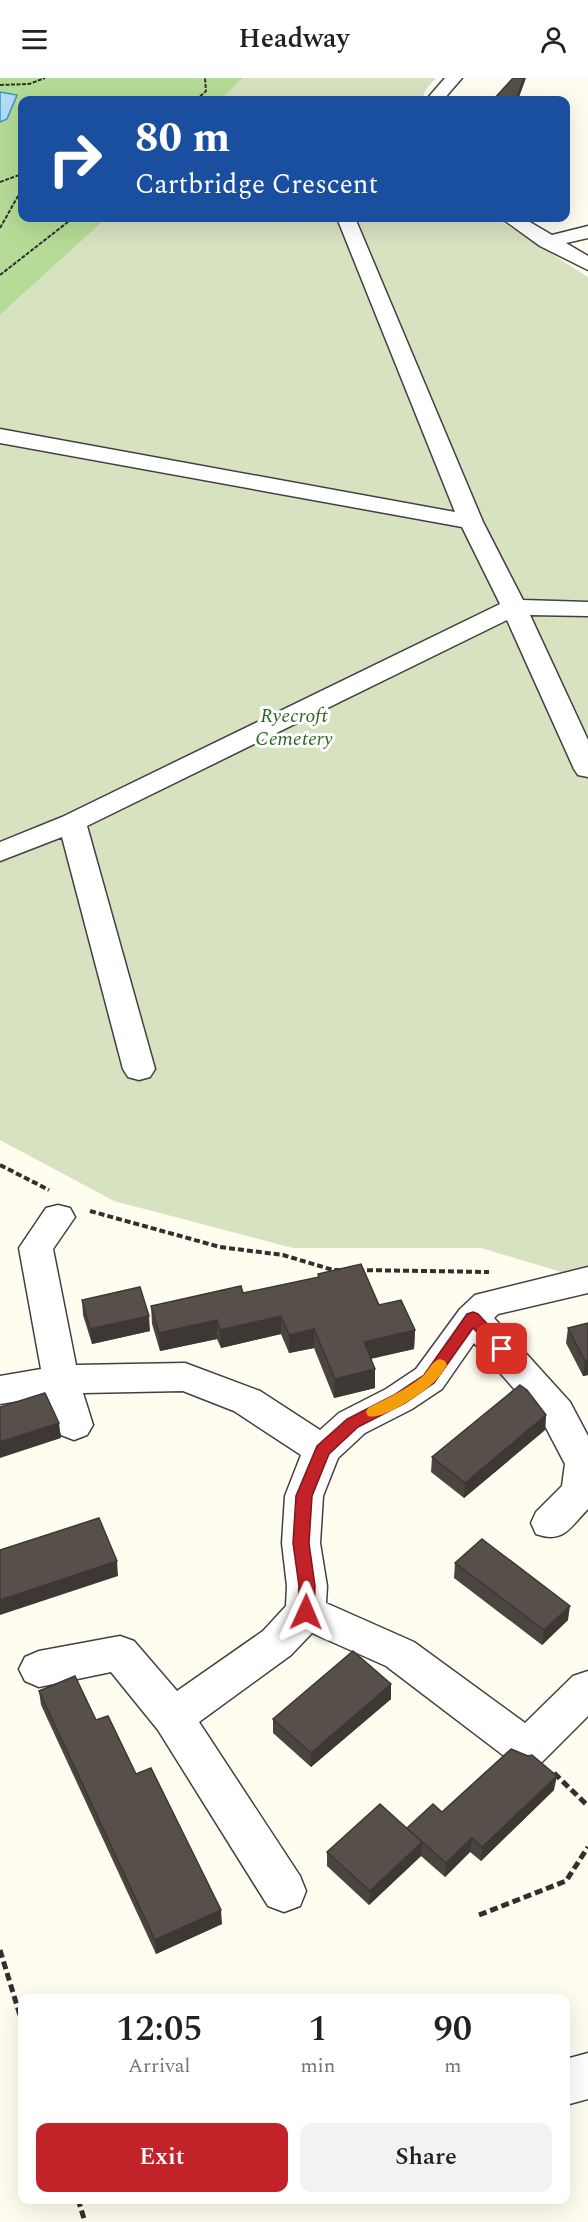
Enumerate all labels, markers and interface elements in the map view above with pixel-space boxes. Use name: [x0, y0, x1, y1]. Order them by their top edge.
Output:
text: Headway: [238, 18, 350, 60]
icon: menu: [18, 23, 51, 56]
icon: person: [537, 23, 570, 56]
text: 80 m: [135, 107, 230, 170]
icon: right: [36, 120, 114, 198]
text: Cartbridge Crescent: [135, 164, 378, 206]
park label: Ryecroft Cemetery: [255, 701, 333, 754]
pin: [476, 1323, 527, 1374]
icon: arrive: [485, 1332, 518, 1365]
position arrow: [274, 1580, 338, 1644]
text: 12:05: [116, 2002, 203, 2057]
text: 1: [308, 2002, 328, 2057]
text: 90: [433, 2002, 472, 2057]
text: Arrival: [128, 2051, 190, 2081]
text: min: [301, 2051, 336, 2081]
text: m: [444, 2051, 461, 2081]
button: Exit: [36, 2123, 288, 2192]
button: Share: [300, 2123, 552, 2192]

